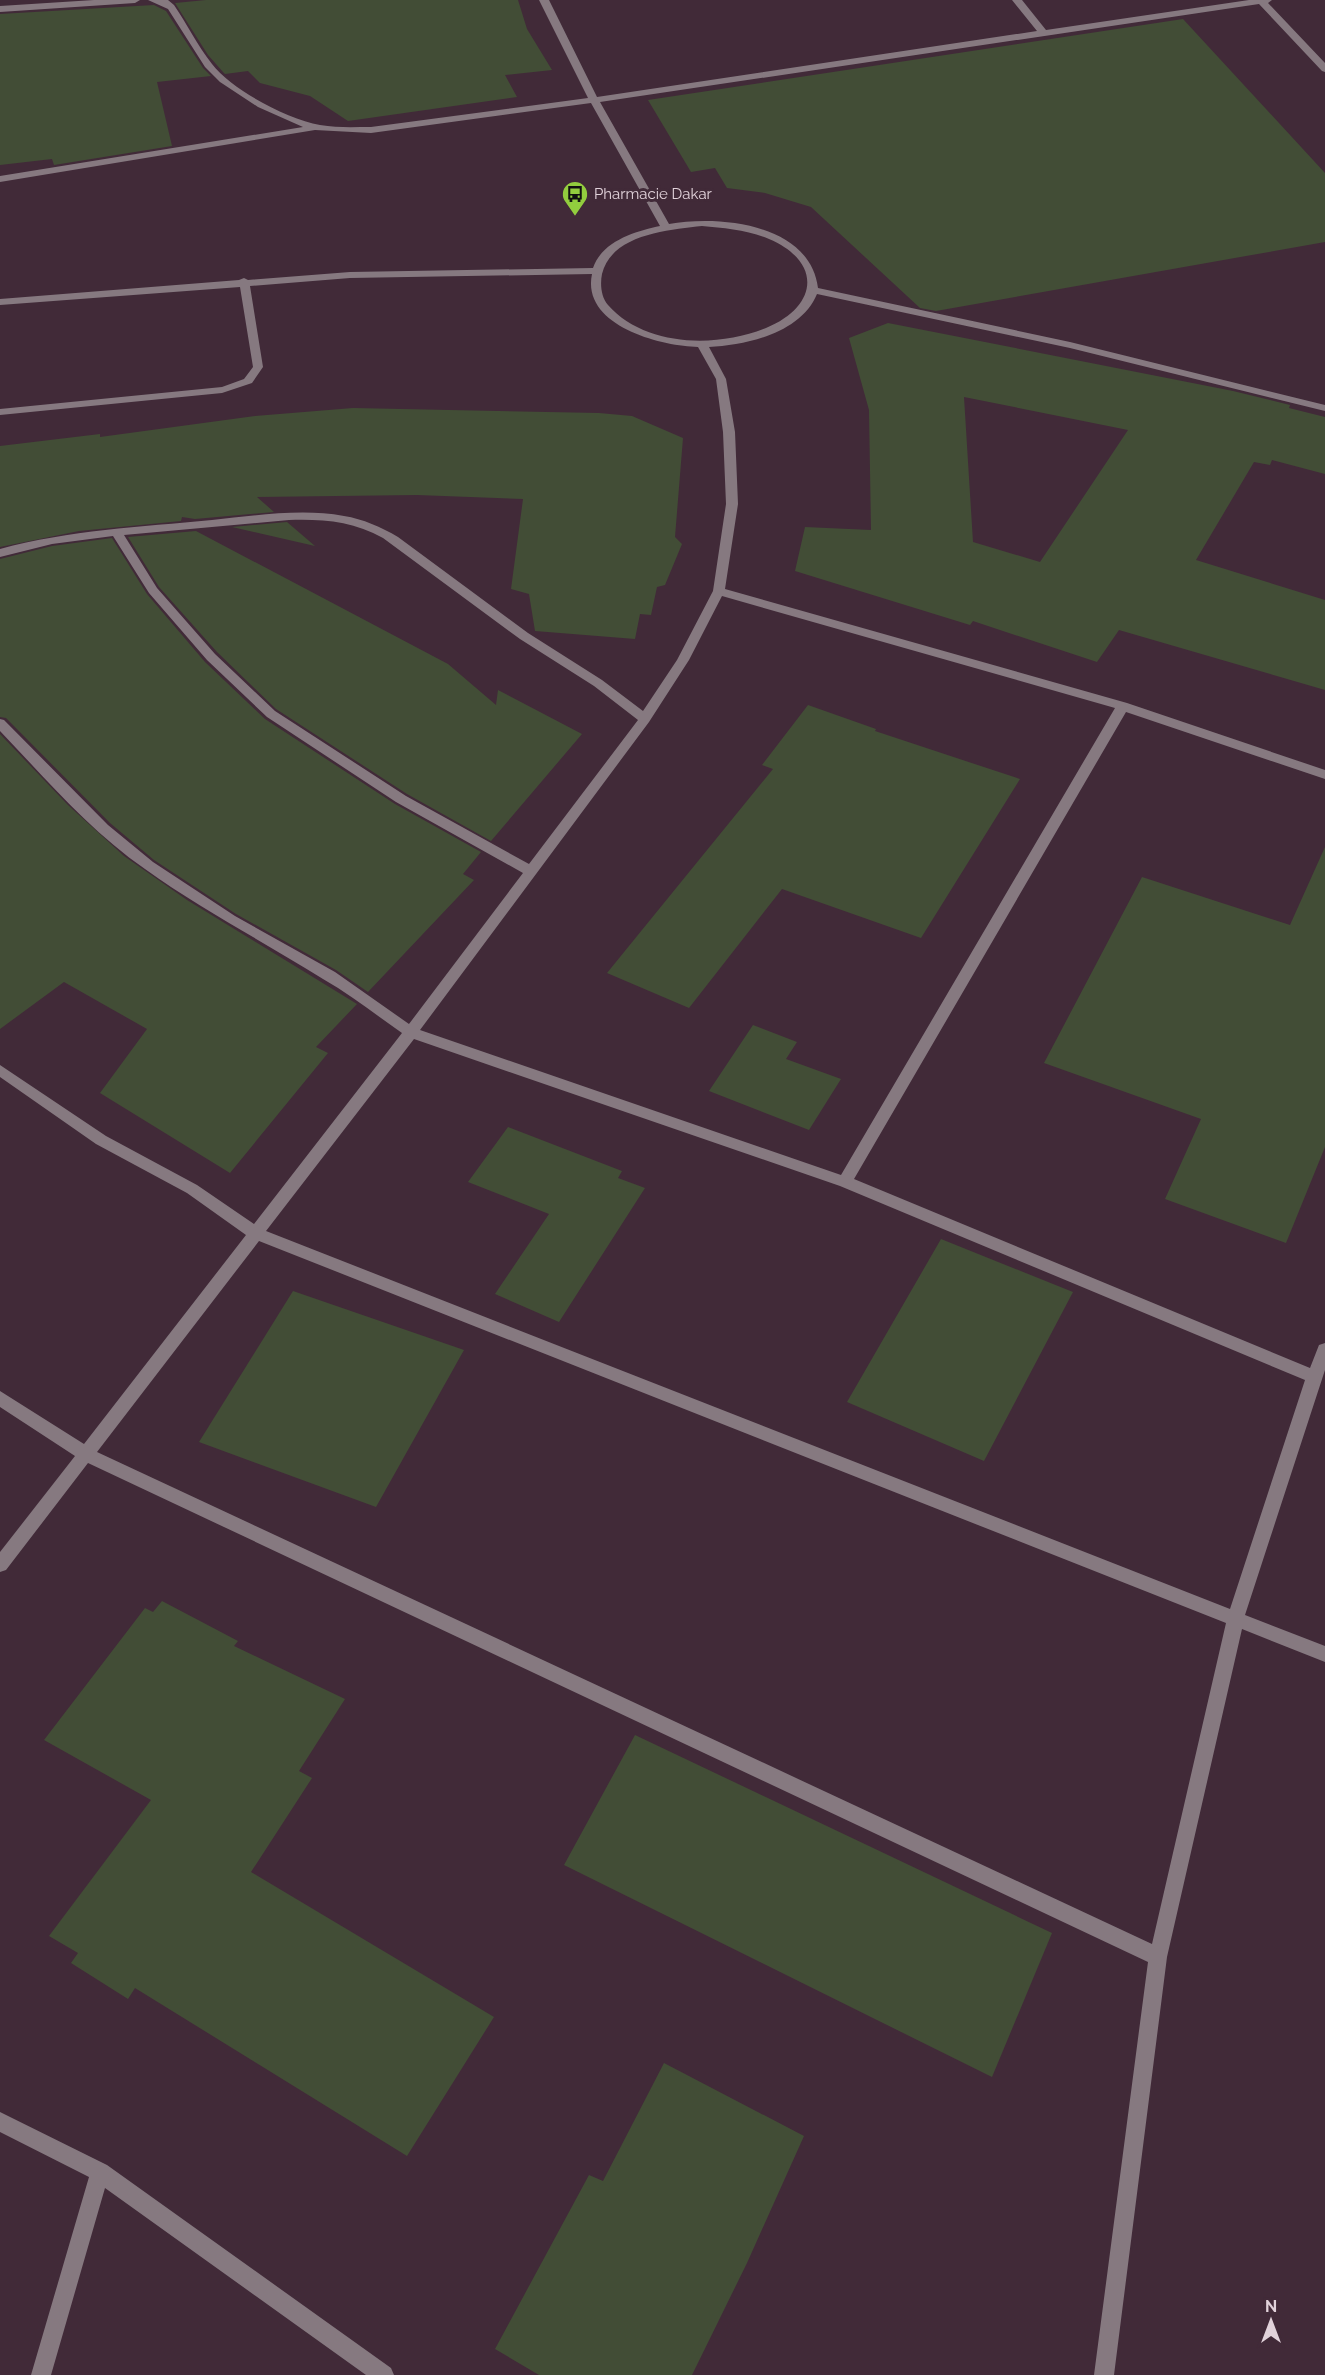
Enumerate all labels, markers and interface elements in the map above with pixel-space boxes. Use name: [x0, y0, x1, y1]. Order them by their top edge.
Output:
bus stop icon: Pharmacie Dakar: [560, 179, 590, 217]
place label: Pharmacie Dakar: [594, 185, 713, 203]
north arrow: [1241, 2291, 1301, 2351]
text: N: [1265, 2297, 1277, 2316]

